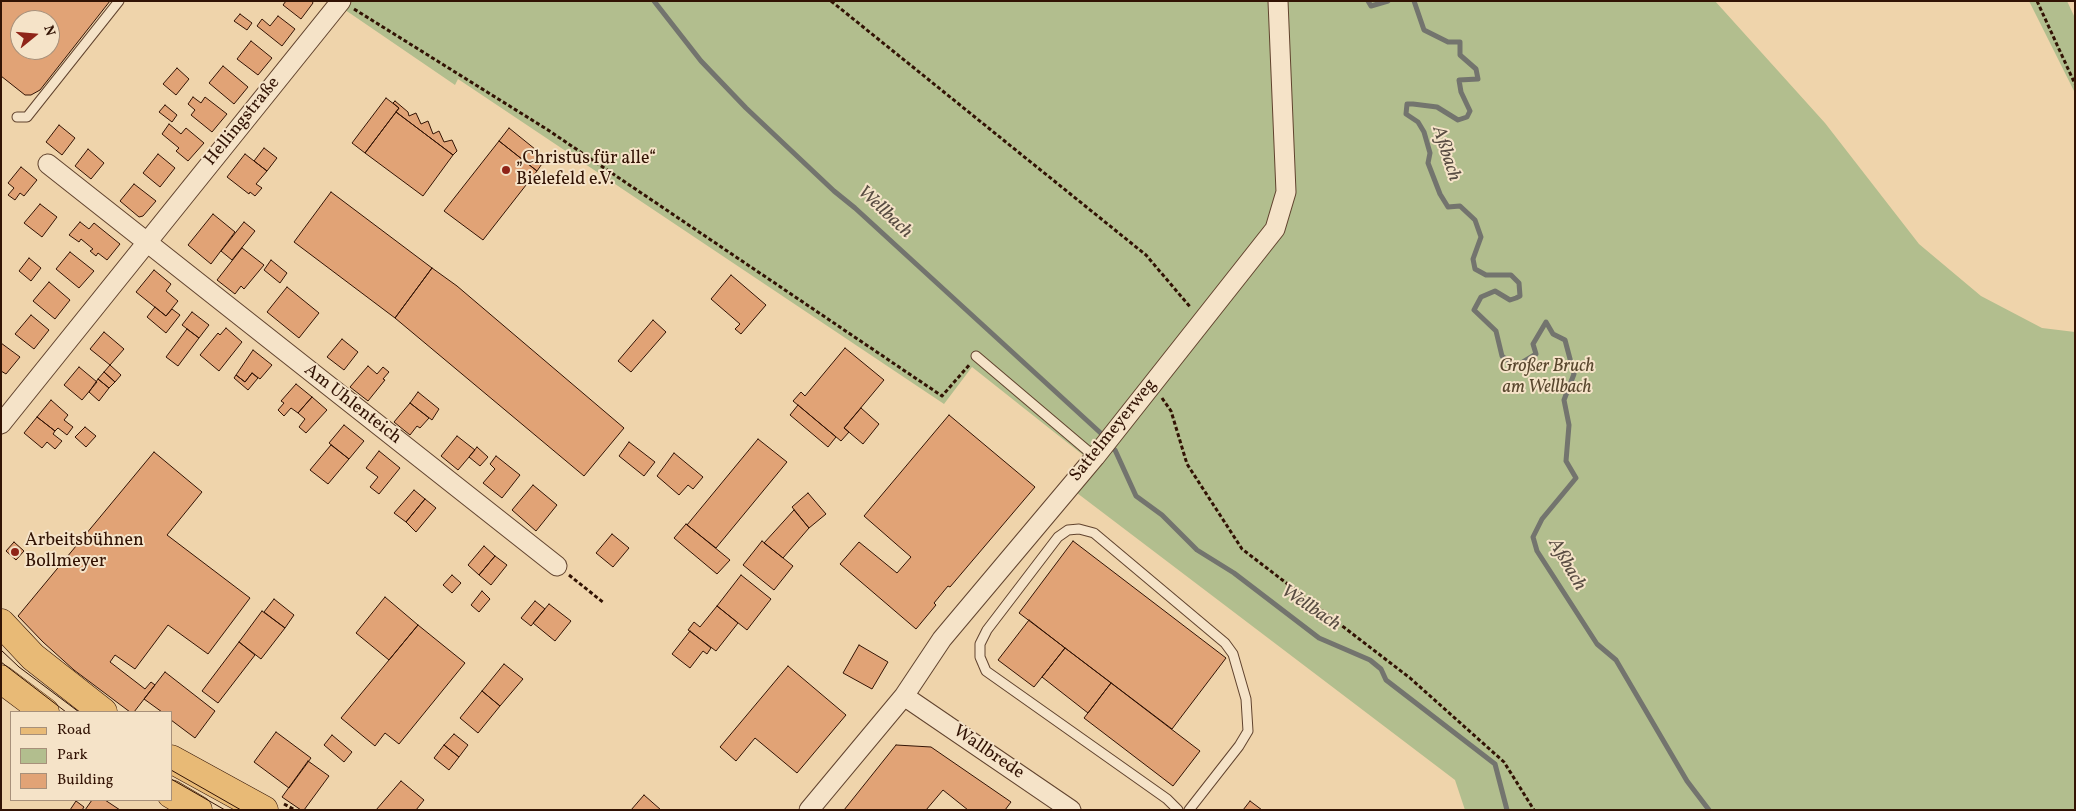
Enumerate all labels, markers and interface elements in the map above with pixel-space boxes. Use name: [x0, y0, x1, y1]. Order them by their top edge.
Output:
north arrow: [10, 10, 60, 60]
text: N: [38, 23, 59, 38]
street label: Hellingstraße: [201, 73, 285, 171]
water label: Aßbach: [1425, 123, 1465, 185]
place label: „Christus für alle“ Bielefeld e.V.: [516, 149, 656, 192]
marker: „Christus für alle“ Bielefeld e.V.: [500, 164, 512, 176]
water label: Wellbach: [852, 182, 916, 244]
park label: Großer Bruch am Wellbach: [1500, 357, 1594, 399]
street label: Am Uhlenteich: [299, 360, 405, 450]
street label: Sattelmeyerweg: [1066, 375, 1162, 487]
place label: Arbeitsbühnen Bollmeyer: [25, 531, 144, 574]
water label: Aßbach: [1542, 535, 1590, 595]
marker: Arbeitsbühnen Bollmeyer: [9, 546, 21, 558]
water label: Wellbach: [1276, 581, 1344, 637]
legend: [10, 711, 172, 801]
text: Road: [57, 720, 91, 741]
street label: Wallbrede: [948, 721, 1028, 785]
text: Park: [57, 745, 88, 766]
text: Building: [57, 770, 113, 791]

